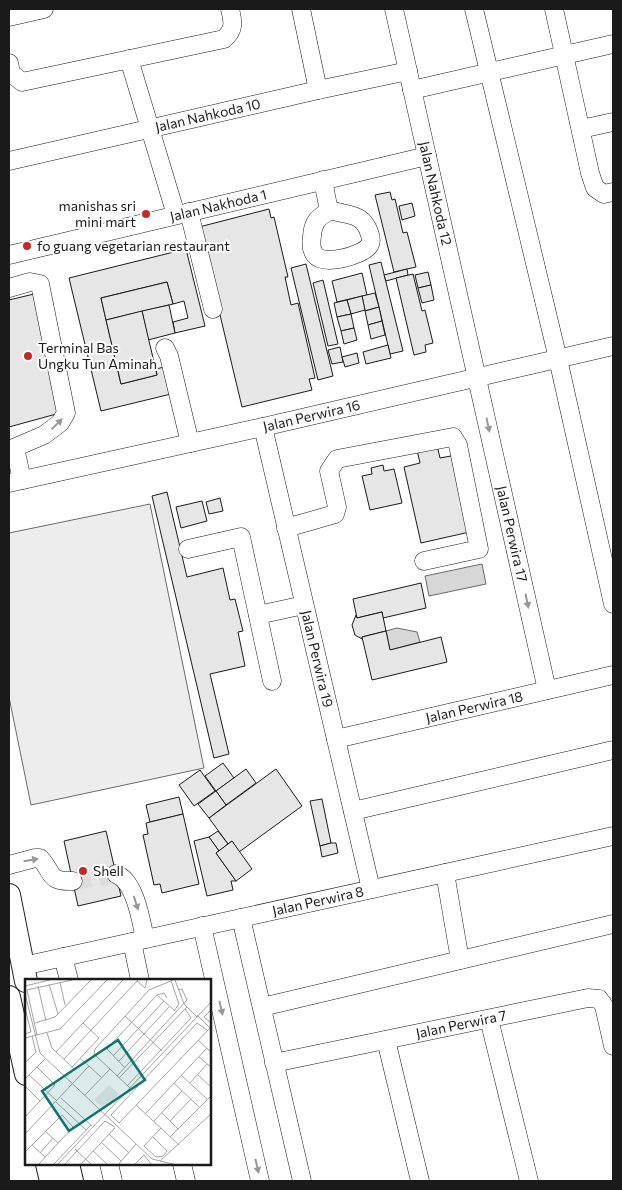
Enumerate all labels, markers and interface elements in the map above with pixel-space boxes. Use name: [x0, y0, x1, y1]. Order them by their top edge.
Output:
street label: Jalan Nahkoda 10: [153, 94, 262, 135]
street label: Jalan Nahkoda 12: [416, 139, 456, 247]
street label: Jalan Nakhoda 1: [168, 185, 268, 225]
place label: manishas sri mini mart: [59, 197, 136, 230]
marker: manishas sri mini mart: [140, 208, 152, 220]
place label: fo guang vegetarian restaurant: [37, 237, 230, 254]
marker: fo guang vegetarian restaurant: [21, 240, 33, 252]
place label: Terminal Bas Ungku Tun Aminah: [38, 339, 157, 372]
marker: Terminal Bas Ungku Tun Aminah: [22, 350, 34, 362]
street label: Jalan Perwira 16: [261, 396, 362, 435]
one-way arrow: [484, 417, 492, 432]
one-way arrow: [51, 418, 63, 430]
street label: Jalan Perwira 17: [493, 484, 531, 584]
one-way arrow: [523, 593, 531, 608]
street label: Jalan Perwira 19: [298, 608, 337, 709]
street label: Jalan Perwira 18: [424, 687, 525, 726]
one-way arrow: [24, 855, 40, 863]
place label: Shell: [93, 862, 124, 879]
marker: Shell: [77, 865, 89, 877]
street label: Jalan Perwira 8: [270, 882, 365, 919]
one-way arrow: [132, 896, 140, 911]
inset map: [25, 979, 211, 1165]
one-way arrow: [217, 1000, 225, 1015]
street label: Jalan Perwira 7: [414, 1006, 508, 1041]
one-way arrow: [253, 1159, 261, 1174]

